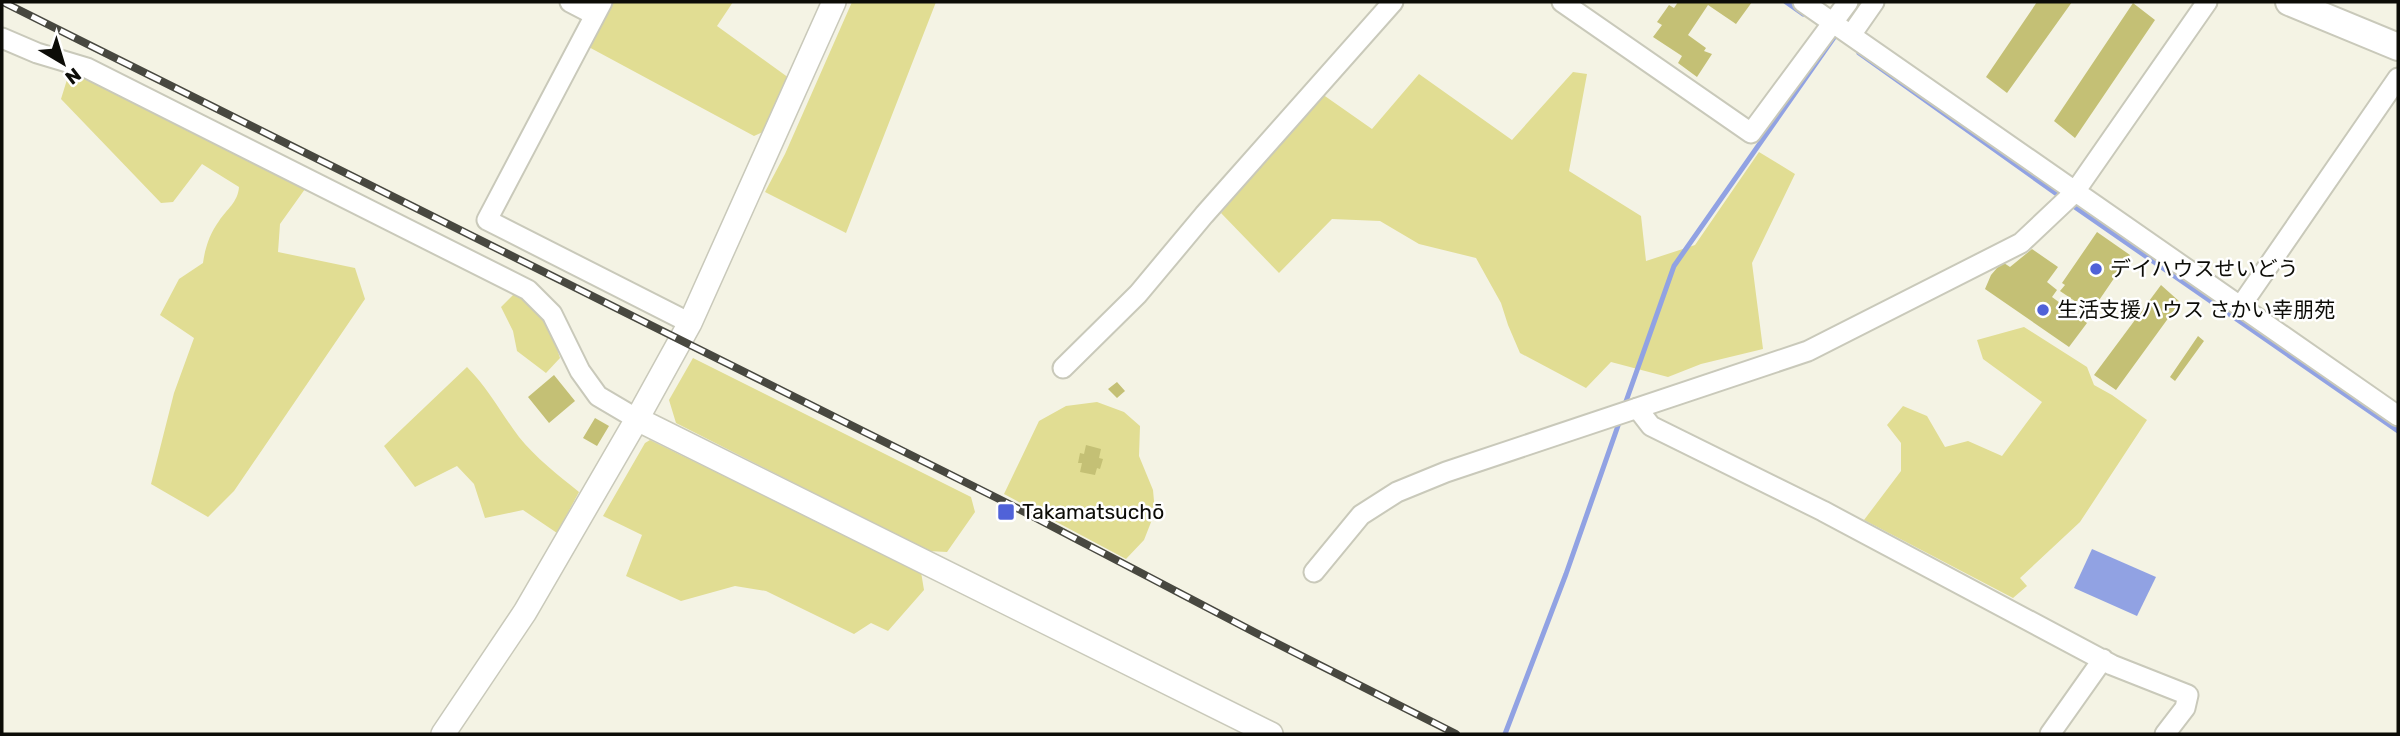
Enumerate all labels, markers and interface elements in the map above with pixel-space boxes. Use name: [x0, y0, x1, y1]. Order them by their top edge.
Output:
north arrow: [28, 28, 98, 98]
text: N: [61, 63, 86, 89]
place label: デイハウスせいどう: [2110, 256, 2299, 281]
marker: デイハウスせいどう: [2088, 261, 2104, 277]
place label: 生活支援ハウス さかい幸朋苑: [2057, 297, 2335, 322]
marker: 生活支援ハウス さかい幸朋苑: [2035, 302, 2051, 318]
place label: Takamatsuchō: [1022, 499, 1164, 524]
marker: Takamatsuchō: [996, 502, 1016, 522]

